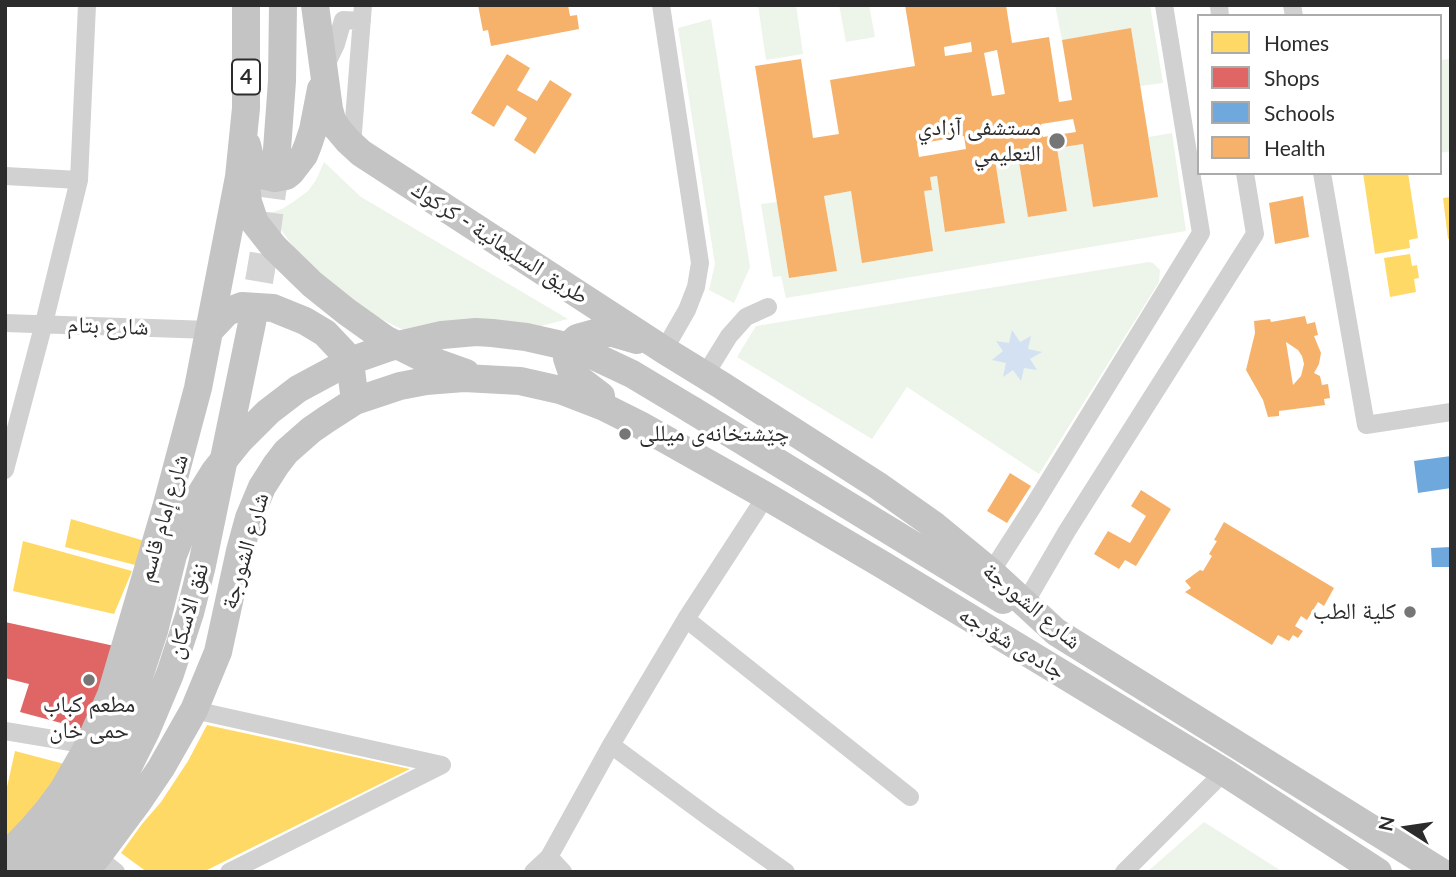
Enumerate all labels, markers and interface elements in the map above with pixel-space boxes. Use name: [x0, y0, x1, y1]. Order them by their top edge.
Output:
legend: [1197, 14, 1442, 175]
text: Homes: [1264, 30, 1329, 55]
road number: 4: [232, 60, 260, 94]
text: Shops: [1264, 65, 1320, 90]
text: Schools: [1264, 100, 1335, 125]
place label: مستشفى آزادي التعليمي: [918, 114, 1041, 168]
marker: مستشفى آزادي التعليمي: [1047, 131, 1067, 151]
text: Health: [1264, 135, 1325, 160]
street label: طريق السليمانية - كركوك: [406, 176, 594, 310]
street label: شارع بتام: [67, 311, 149, 341]
place label: چێشتخانەی میللی: [639, 420, 789, 448]
marker: چێشتخانەی میللی: [617, 426, 633, 442]
street label: شارع إمام قاسم: [132, 451, 194, 585]
street label: شارع الشورجة: [215, 490, 275, 612]
street label: شارع الشورجة: [977, 557, 1087, 655]
street label: نفق الاسكان: [161, 560, 215, 662]
place label: كلية الطب: [1313, 598, 1396, 626]
street label: جادەی شۆرجە: [954, 600, 1070, 686]
marker: كلية الطب: [1402, 604, 1418, 620]
marker: مطعم كباب حمى خان: [81, 672, 97, 688]
place label: مطعم كباب حمى خان: [43, 691, 135, 745]
north arrow: [1372, 793, 1442, 863]
text: N: [1373, 814, 1399, 833]

